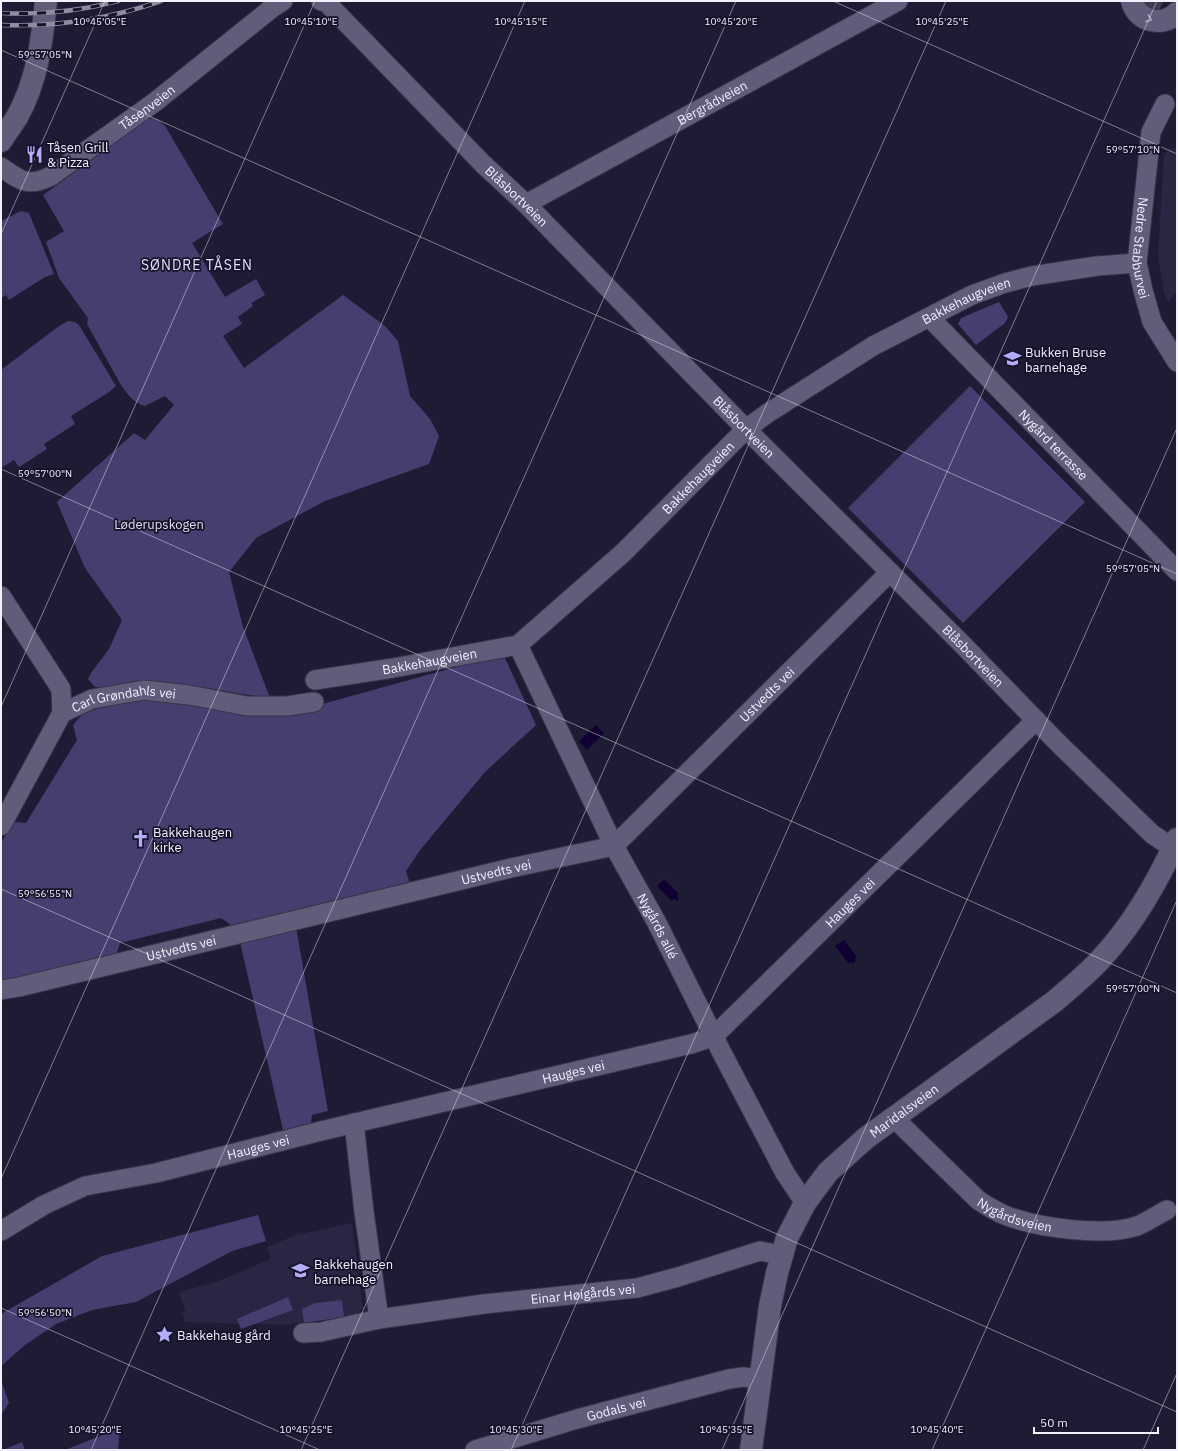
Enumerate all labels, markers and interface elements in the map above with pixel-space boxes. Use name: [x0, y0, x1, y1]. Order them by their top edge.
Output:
text: 10°45'05"E: [73, 15, 127, 28]
text: 10°45'10"E: [284, 15, 338, 28]
text: 10°45'15"E: [494, 15, 548, 28]
text: 10°45'20"E: [704, 15, 758, 28]
text: 10°45'25"E: [915, 15, 969, 28]
one-way arrow: [1145, 15, 1152, 23]
text: 59°57'05"N: [18, 48, 72, 61]
street label: Bergrådveien: [674, 77, 750, 129]
street label: Tåsenveien: [116, 81, 179, 134]
place label: Tåsen Grill & Pizza: [47, 139, 109, 171]
text: 59°57'10"N: [1106, 143, 1160, 156]
restaurant icon: Tåsen Grill & Pizza: [24, 144, 44, 164]
street label: Blåsbortveien: [481, 162, 551, 230]
street label: Nedre Stabburvei: [1128, 196, 1153, 300]
district label: SØNDRE TÅSEN: [141, 255, 253, 274]
street label: Bakkehaugveien: [919, 274, 1013, 328]
place label: Bukken Bruse barnehage: [1025, 344, 1106, 376]
school or university icon: Bukken Bruse barnehage: [1002, 349, 1022, 369]
street label: Blåsbortveien: [709, 392, 778, 462]
street label: Nygård terrasse: [1015, 406, 1092, 484]
street label: Bakkehaugveien: [658, 438, 738, 518]
text: 59°57'00"N: [18, 467, 72, 480]
park label: Løderupskogen: [114, 516, 204, 533]
text: 59°57'05"N: [1106, 562, 1160, 575]
street label: Blåsbortveien: [939, 621, 1007, 691]
street label: Bakkehaugveien: [381, 645, 478, 679]
street label: Ustvedts vei: [736, 664, 798, 726]
street label: Carl Grøndahls vei: [69, 682, 177, 716]
place label: Bakkehaugen kirke: [153, 824, 232, 856]
church icon: Bakkehaugen kirke: [130, 829, 150, 849]
street label: Ustvedts vei: [459, 856, 533, 889]
street label: Hauges vei: [822, 875, 879, 931]
text: 59°56'55"N: [18, 887, 72, 900]
street label: Nygårds allé: [633, 890, 682, 962]
street label: Ustvedts vei: [145, 932, 218, 965]
text: 59°57'00"N: [1106, 982, 1160, 995]
street label: Hauges vei: [540, 1057, 606, 1088]
street label: Maridalsveien: [866, 1080, 942, 1142]
street label: Hauges vei: [225, 1131, 291, 1164]
street label: Nygårdsveien: [974, 1194, 1053, 1236]
place label: Bakkehaugen barnehage: [314, 1256, 393, 1288]
school or university icon: Bakkehaugen barnehage: [291, 1261, 311, 1281]
street label: Einar Høigårds vei: [530, 1280, 636, 1308]
text: 59°56'50"N: [18, 1306, 72, 1319]
place icon: Bakkehaug gård: [154, 1325, 174, 1345]
place label: Bakkehaug gård: [177, 1327, 271, 1344]
street label: Godals vei: [585, 1393, 648, 1425]
scale bar: [1034, 1409, 1158, 1435]
text: 50 m: [1040, 1415, 1068, 1430]
text: 10°45'20"E: [68, 1423, 122, 1436]
text: 10°45'25"E: [279, 1423, 333, 1436]
text: 10°45'30"E: [489, 1423, 543, 1436]
text: 10°45'35"E: [699, 1423, 753, 1436]
text: 10°45'40"E: [910, 1423, 964, 1436]

